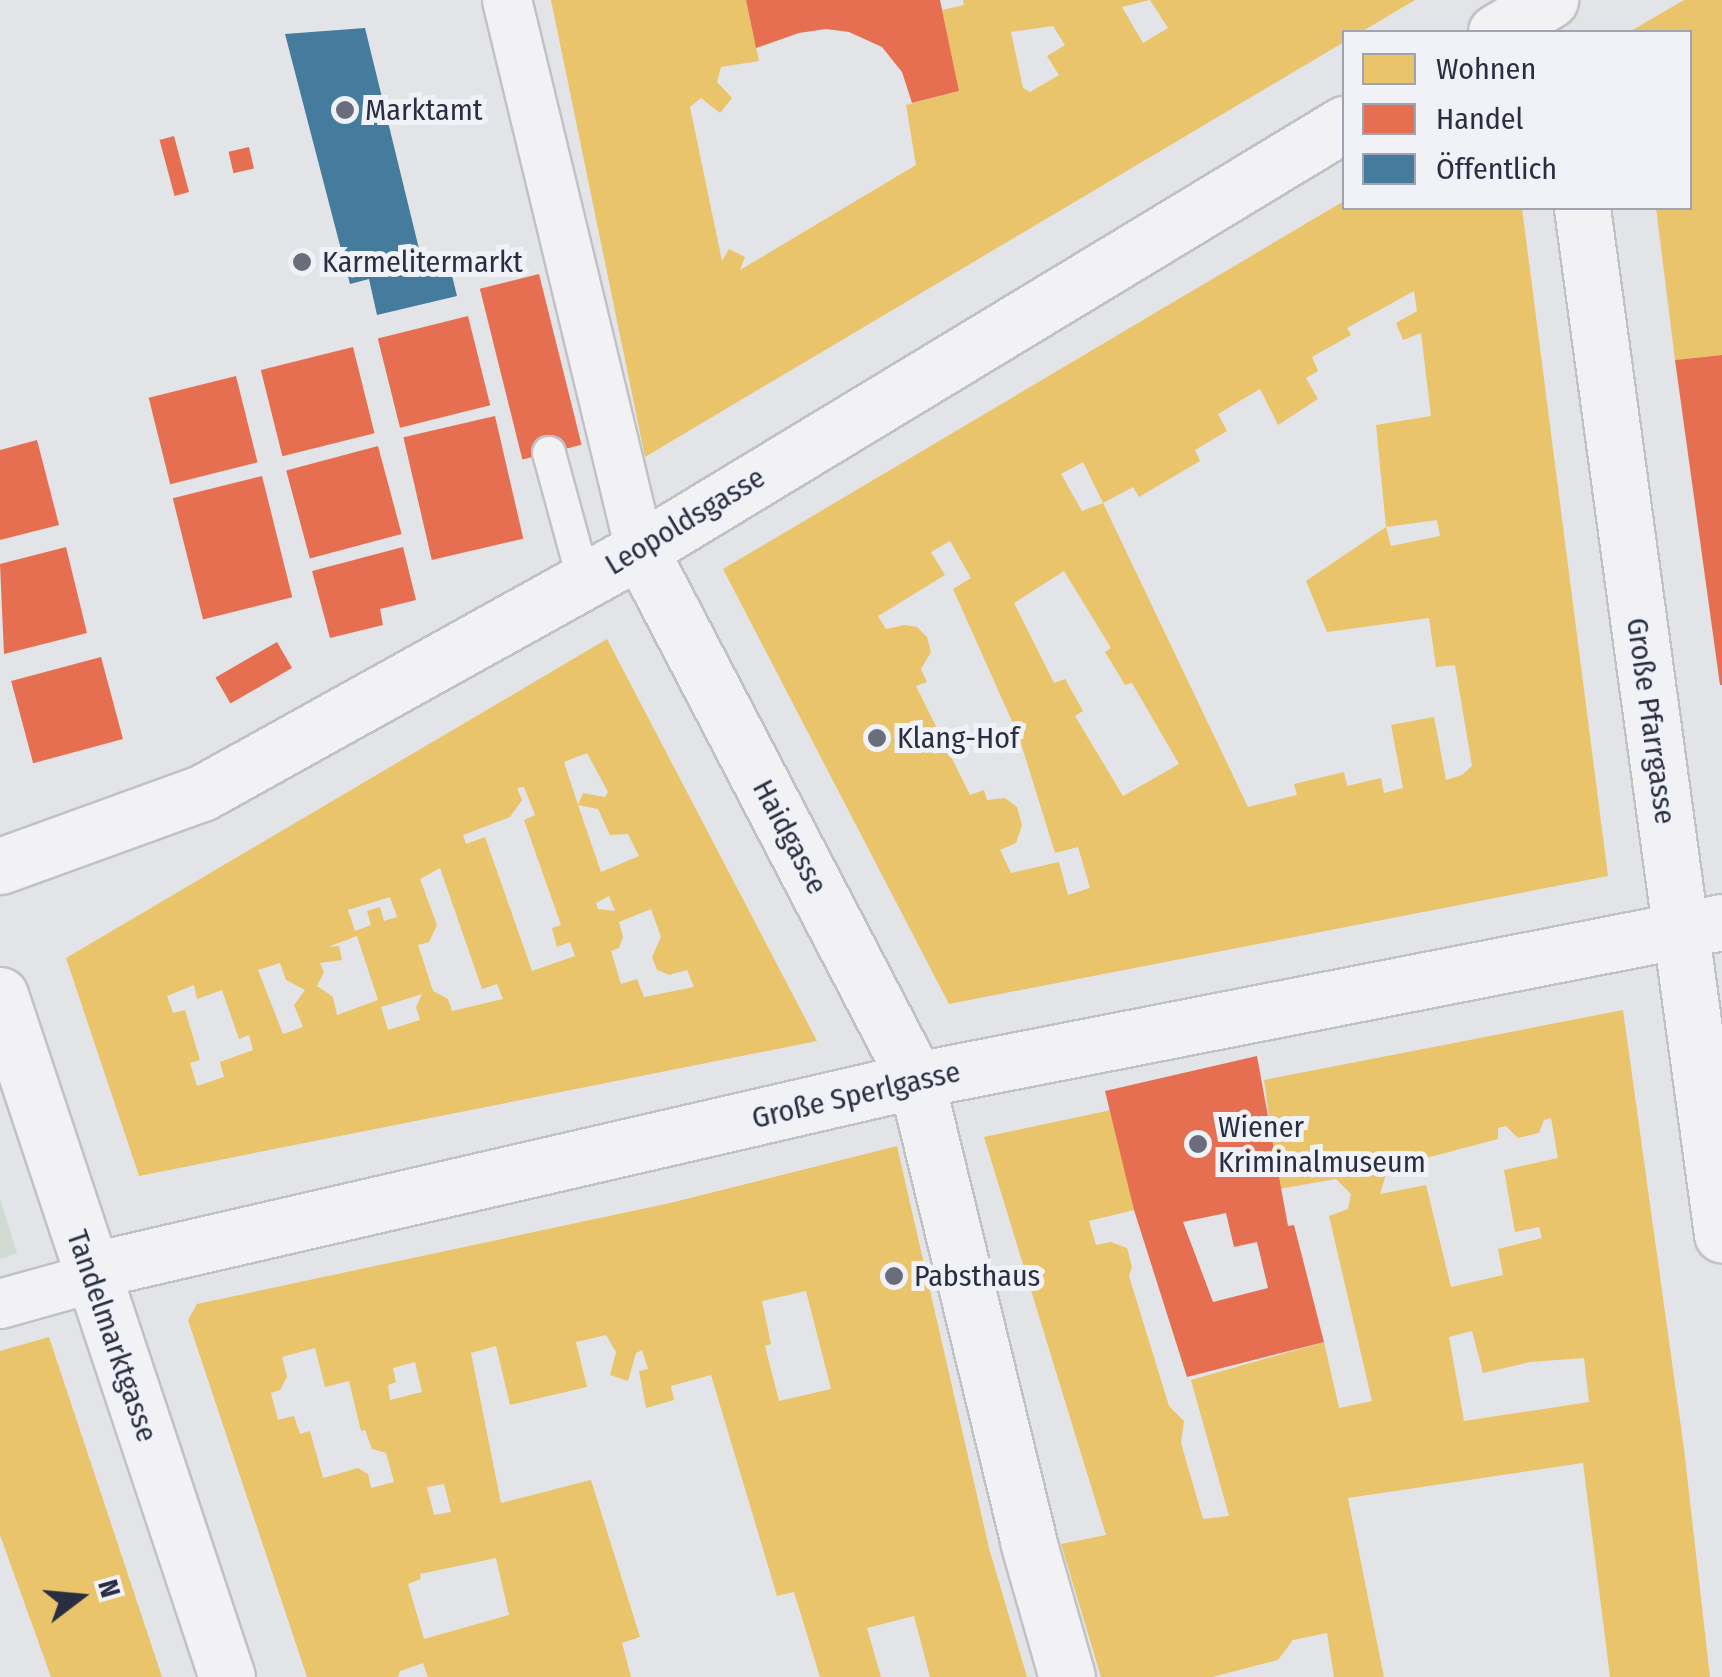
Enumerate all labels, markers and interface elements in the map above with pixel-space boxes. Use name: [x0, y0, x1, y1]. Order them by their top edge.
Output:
legend: [1342, 30, 1692, 210]
text: Wohnen: [1436, 51, 1536, 87]
place label: Marktamt: [365, 92, 483, 128]
marker: Marktamt: [334, 99, 356, 121]
text: Handel: [1436, 101, 1524, 137]
text: Öffentlich: [1436, 151, 1557, 187]
place label: Karmelitermarkt: [322, 244, 523, 280]
marker: Karmelitermarkt: [291, 251, 313, 273]
street label: Leopoldsgasse: [599, 459, 771, 583]
street label: Große Pfarrgasse: [1619, 615, 1683, 827]
place label: Klang-Hof: [897, 720, 1019, 756]
marker: Klang-Hof: [866, 727, 888, 749]
street label: Haidgasse: [745, 774, 835, 900]
street label: Große Sperlgasse: [748, 1054, 964, 1136]
place label: Wiener Kriminalmuseum: [1218, 1109, 1426, 1180]
marker: Wiener Kriminalmuseum: [1187, 1133, 1209, 1155]
street label: Tandelmarktgasse: [59, 1225, 165, 1447]
place label: Pabsthaus: [914, 1258, 1040, 1294]
marker: Pabsthaus: [883, 1265, 905, 1287]
north arrow: [30, 1547, 130, 1647]
text: N: [91, 1576, 127, 1601]

